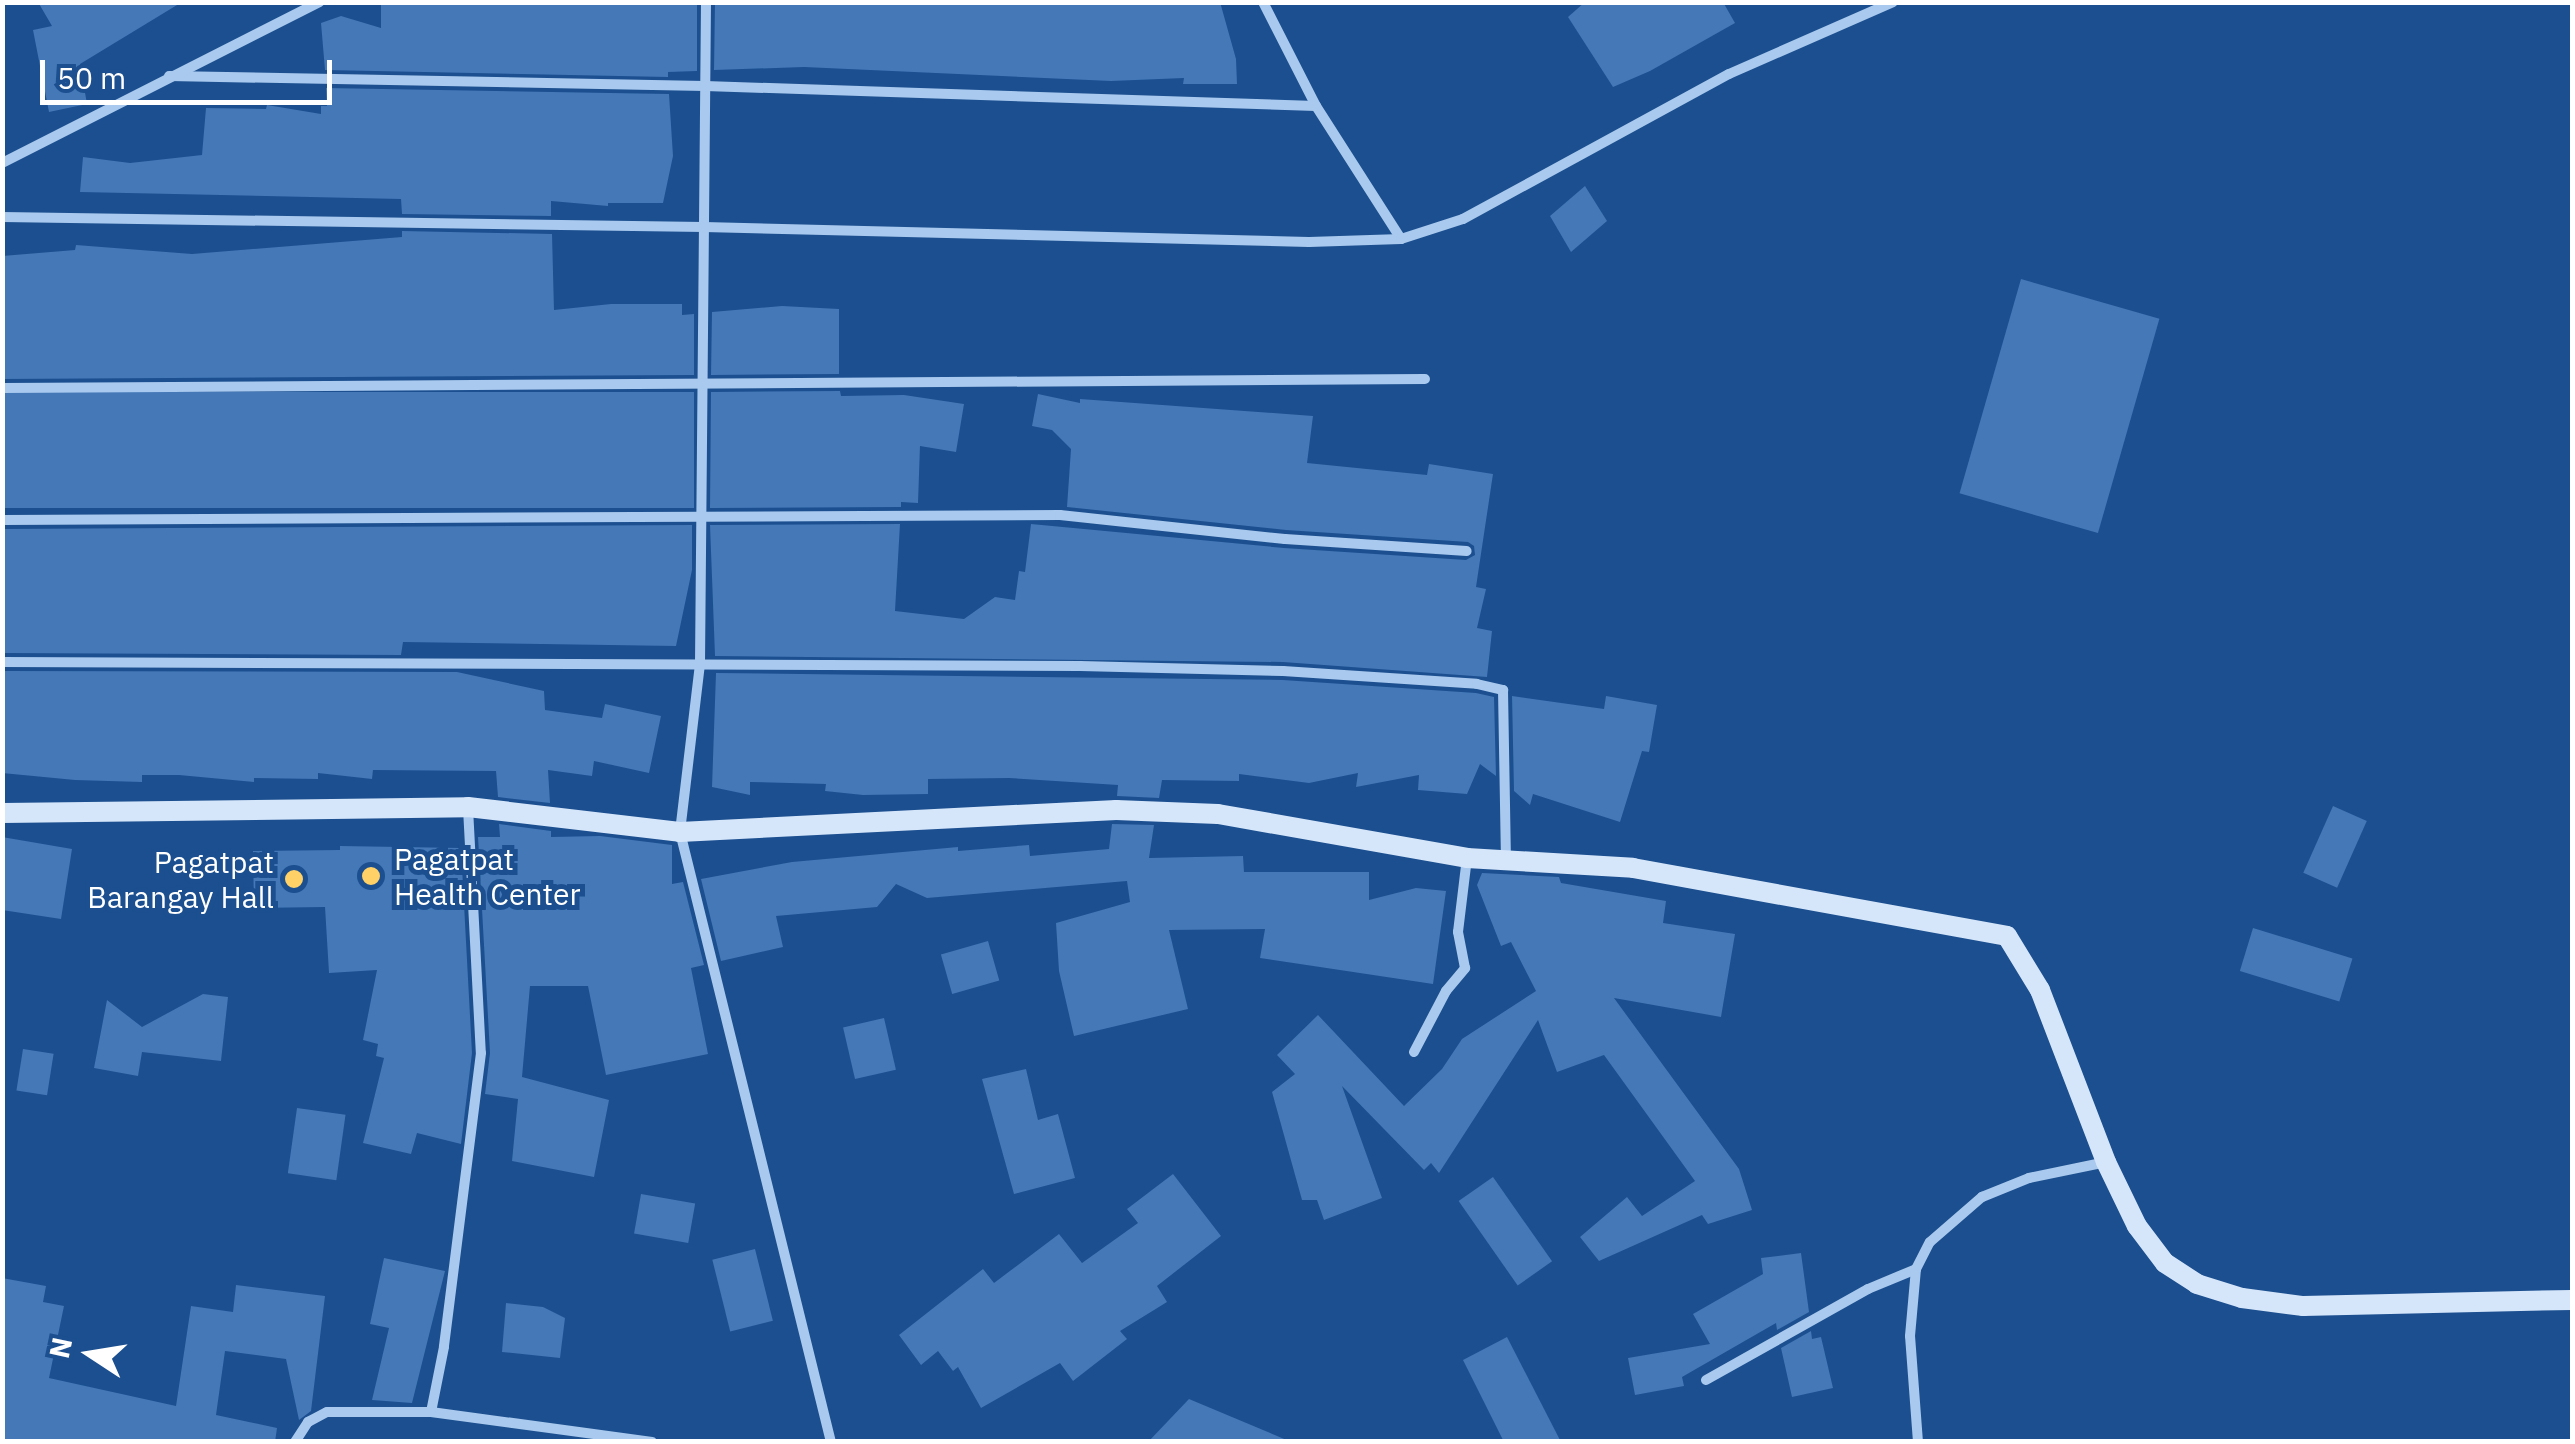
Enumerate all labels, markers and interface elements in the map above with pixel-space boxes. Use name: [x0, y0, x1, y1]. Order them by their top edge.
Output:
scale bar: [45, 40, 338, 102]
text: 50 m: [57, 58, 126, 97]
place label: Pagatpat Health Center: [394, 841, 580, 912]
place label: Pagatpat Barangay Hall: [87, 844, 274, 914]
marker: Pagatpat Health Center: [358, 863, 384, 889]
marker: Pagatpat Barangay Hall: [283, 868, 305, 890]
north arrow: [40, 1304, 140, 1404]
text: N: [40, 1334, 80, 1361]

